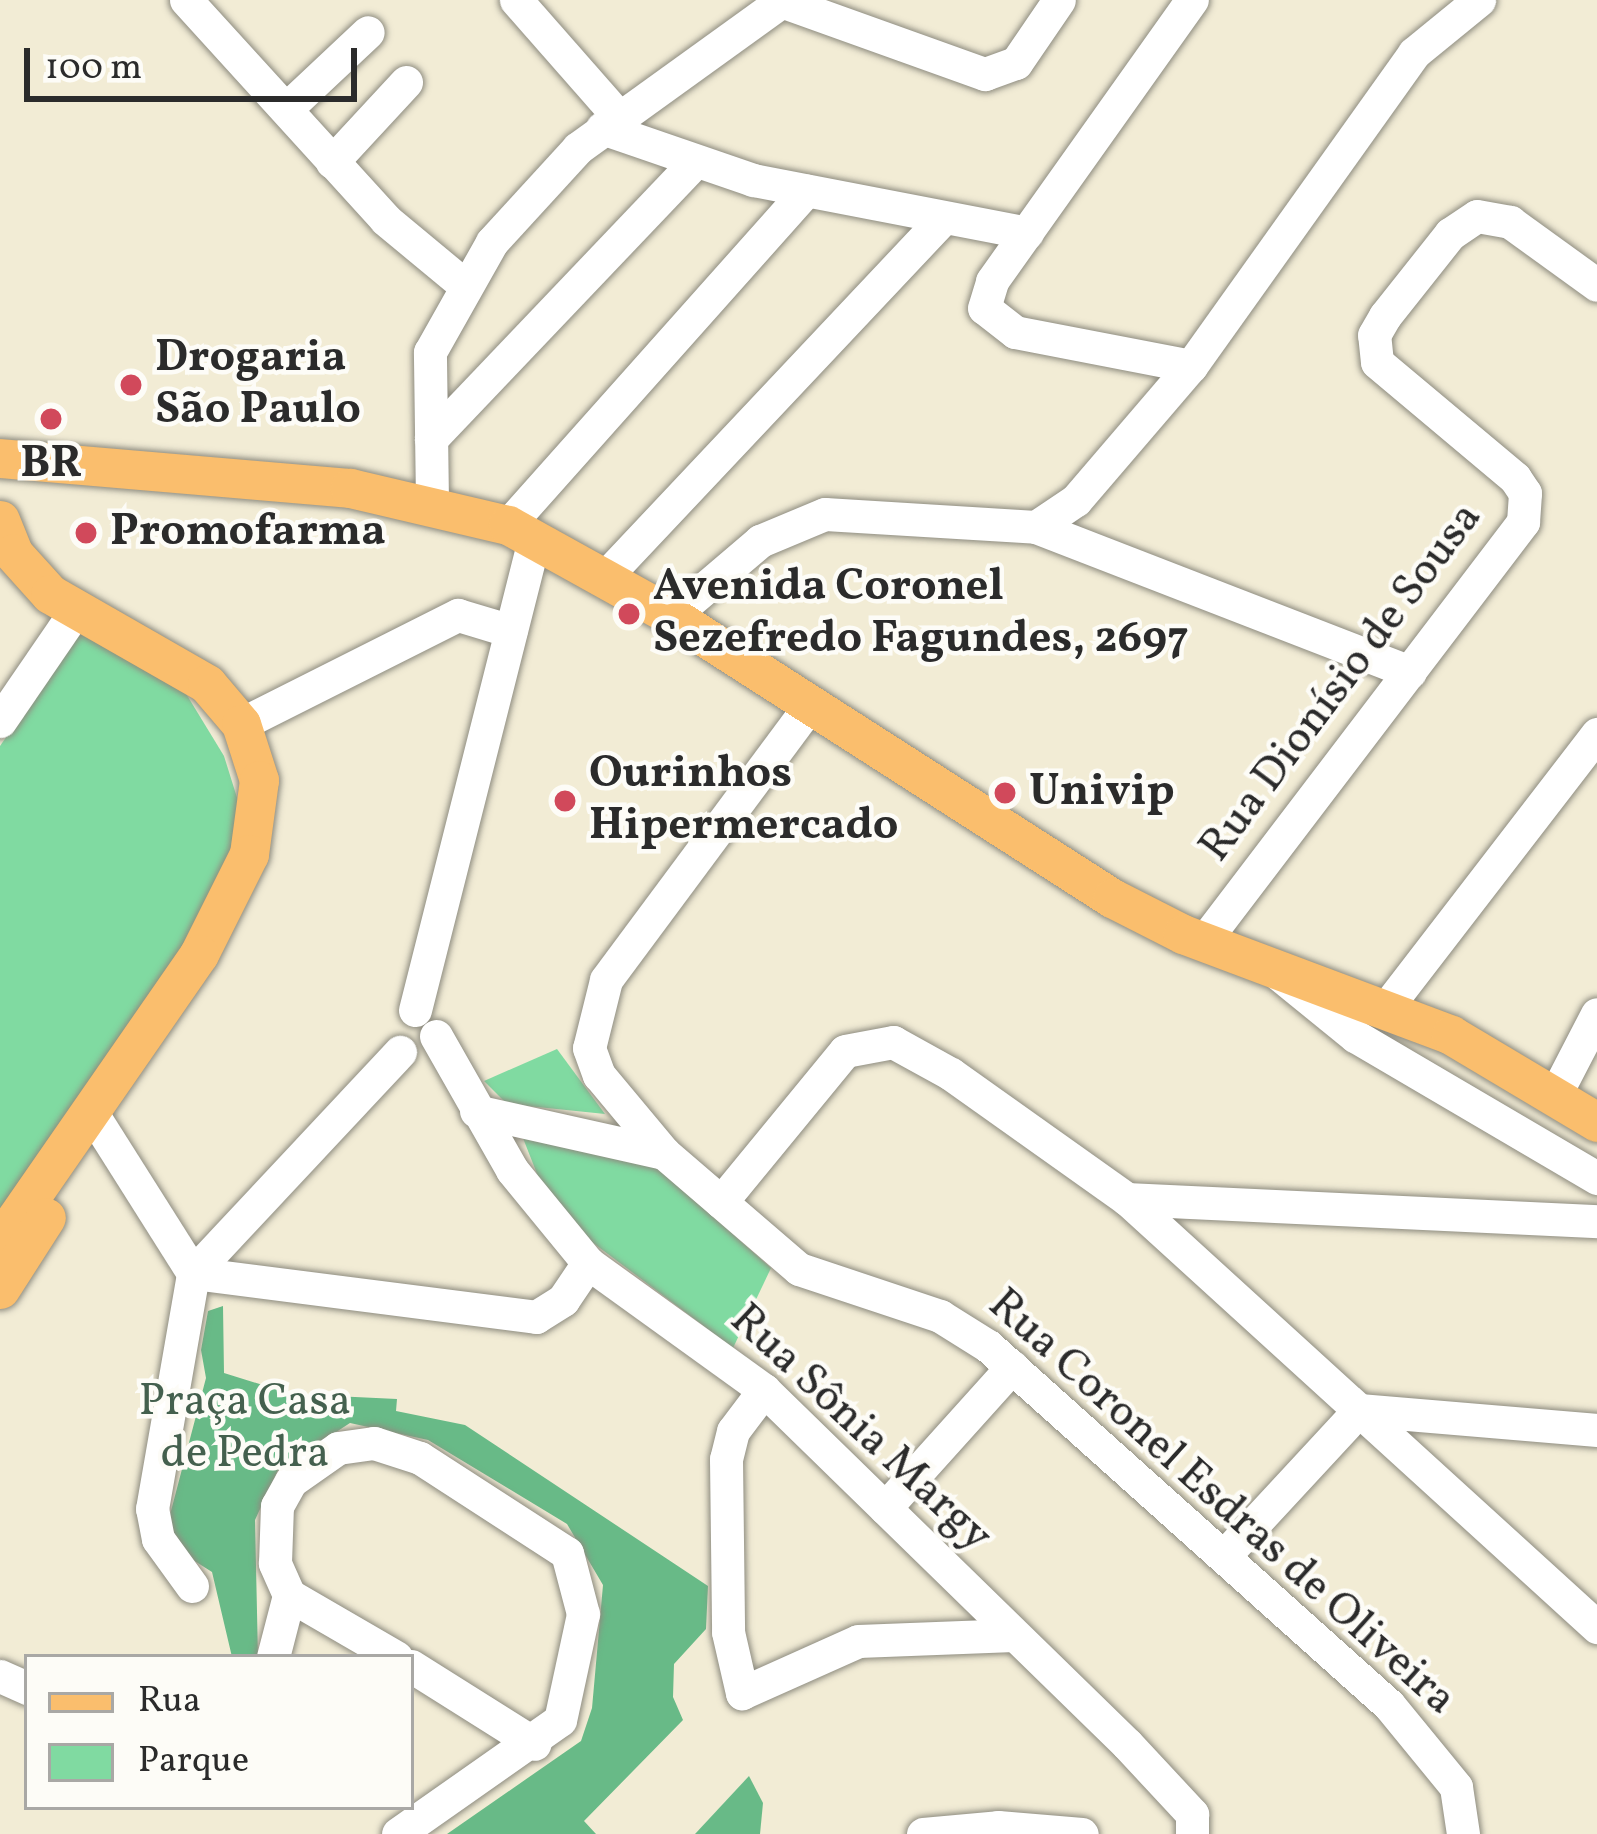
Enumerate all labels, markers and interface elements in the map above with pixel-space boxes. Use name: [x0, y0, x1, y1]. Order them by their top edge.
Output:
scale bar: [30, 24, 363, 98]
text: 100 m: [45, 44, 142, 94]
place label: Drogaria São Paulo: [155, 332, 361, 438]
marker: Drogaria São Paulo: [118, 372, 144, 398]
marker: BR: [38, 406, 64, 432]
place label: BR: [20, 438, 82, 492]
street label: Rua Dionísio de Sousa: [1189, 493, 1495, 873]
place label: Promofarma: [110, 506, 386, 560]
marker: Promofarma: [73, 520, 99, 546]
place label: Avenida Coronel Sezefredo Fagundes, 2697: [653, 561, 1189, 667]
marker: Avenida Coronel Sezefredo Fagundes, 2697: [616, 601, 642, 627]
place label: Ourinhos Hipermercado: [589, 748, 899, 854]
place label: Univip: [1029, 766, 1175, 820]
marker: Univip: [992, 780, 1018, 806]
marker: Ourinhos Hipermercado: [552, 788, 578, 814]
street label: Rua Coronel Esdras de Oliveira: [976, 1279, 1466, 1727]
street label: Rua Sônia Margy: [718, 1294, 1002, 1564]
park label: Praça Casa de Pedra: [139, 1376, 351, 1482]
legend: [24, 1654, 414, 1810]
text: Rua: [138, 1677, 201, 1727]
text: Parque: [138, 1737, 249, 1787]

